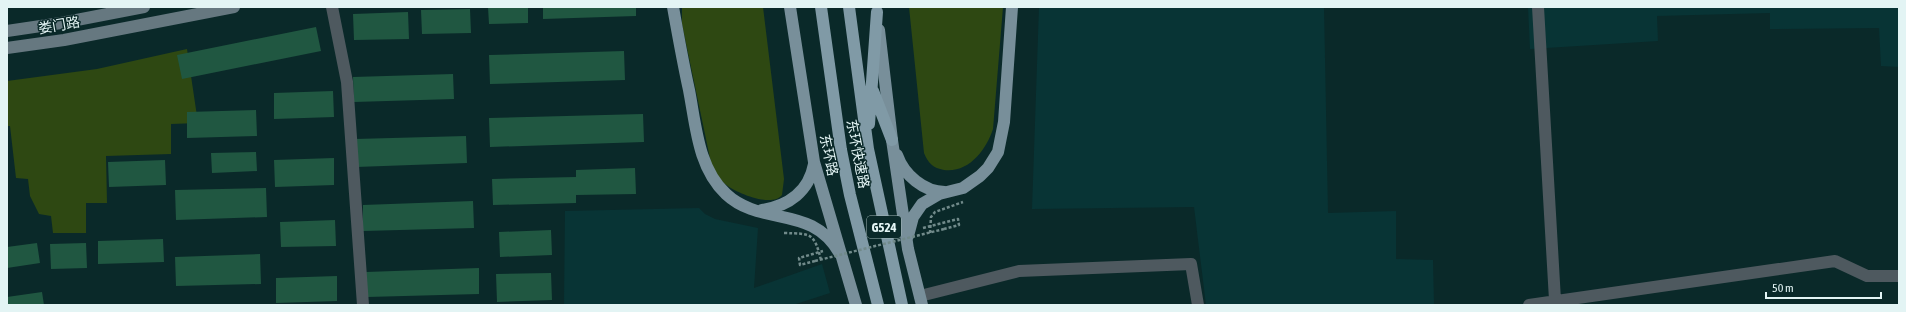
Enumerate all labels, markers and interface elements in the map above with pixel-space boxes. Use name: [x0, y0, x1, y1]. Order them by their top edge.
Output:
street label: 娄门路: [37, 13, 81, 37]
street label: 东环快速路: [843, 118, 873, 190]
street label: 东环路: [817, 133, 841, 177]
road number: G524: [867, 216, 901, 238]
scale bar: [1766, 274, 1881, 300]
text: 50 m: [1772, 281, 1794, 295]

